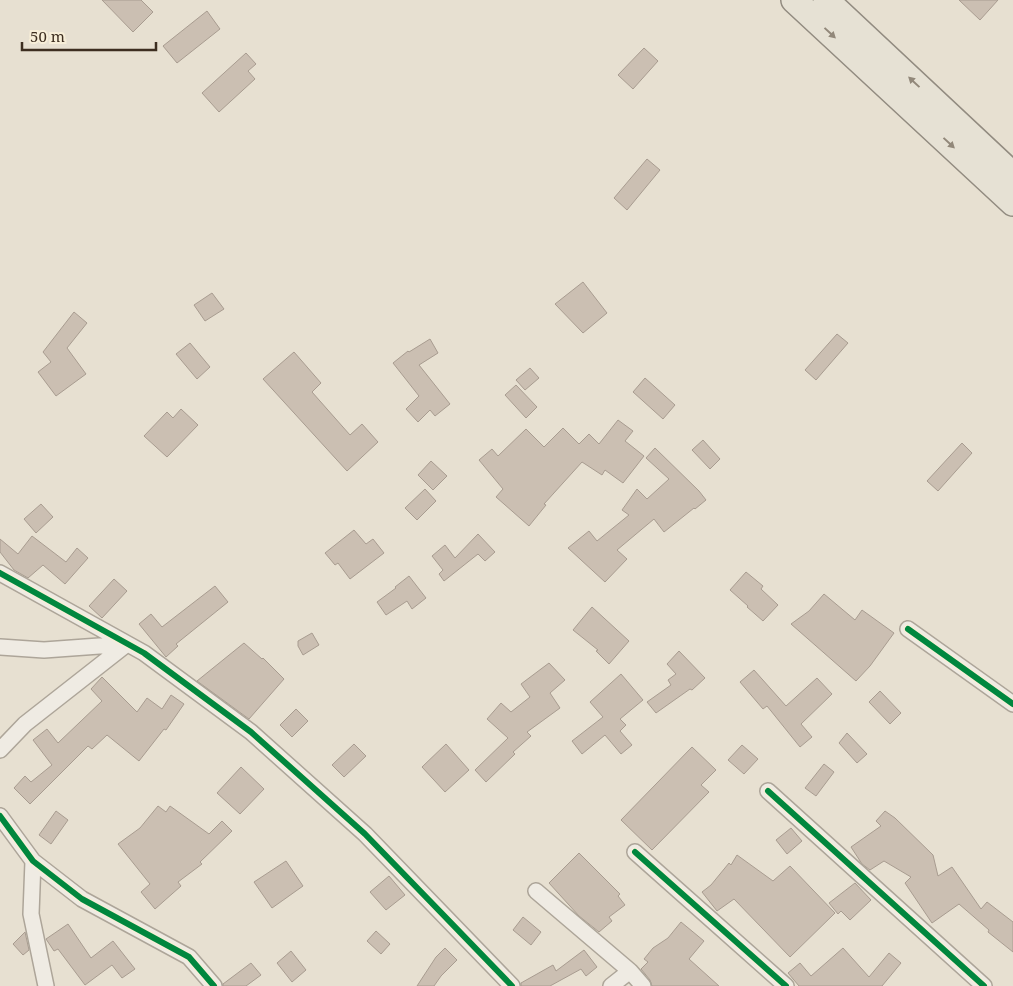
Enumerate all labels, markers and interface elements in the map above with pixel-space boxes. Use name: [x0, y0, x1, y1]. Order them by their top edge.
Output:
scale bar: [22, 20, 156, 52]
text: 50 m: [30, 26, 65, 46]
one-way arrow: [823, 27, 835, 39]
one-way arrow: [908, 76, 920, 88]
one-way arrow: [943, 137, 955, 149]

